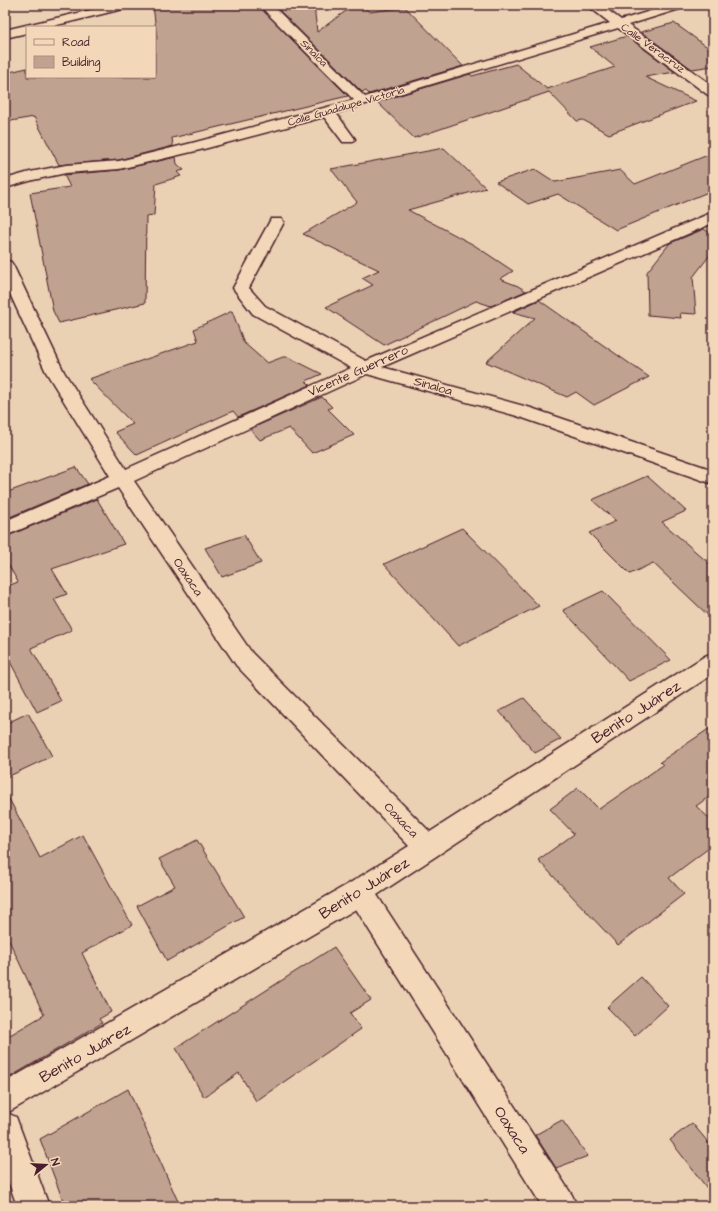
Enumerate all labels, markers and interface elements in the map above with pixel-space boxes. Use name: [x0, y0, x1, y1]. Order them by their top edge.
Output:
street label: Calle Veracruz: [618, 20, 689, 77]
legend: [26, 26, 156, 78]
text: Road: [62, 34, 90, 51]
street label: Sinaloa: [297, 36, 331, 70]
text: Building: [62, 54, 100, 72]
street label: Calle Guadalupe Victoria: [286, 82, 406, 130]
street label: Vicente Guerrero: [305, 341, 412, 401]
street label: Sinaloa: [412, 372, 455, 400]
street label: Oaxaca: [169, 554, 208, 600]
street label: Benito Juárez: [587, 675, 685, 749]
street label: Oaxaca: [380, 798, 423, 842]
street label: Benito Juárez: [315, 851, 413, 924]
street label: Benito Juárez: [35, 1018, 135, 1088]
street label: Oaxaca: [488, 1102, 536, 1158]
north arrow: [26, 1145, 66, 1185]
text: N: [47, 1156, 63, 1168]

